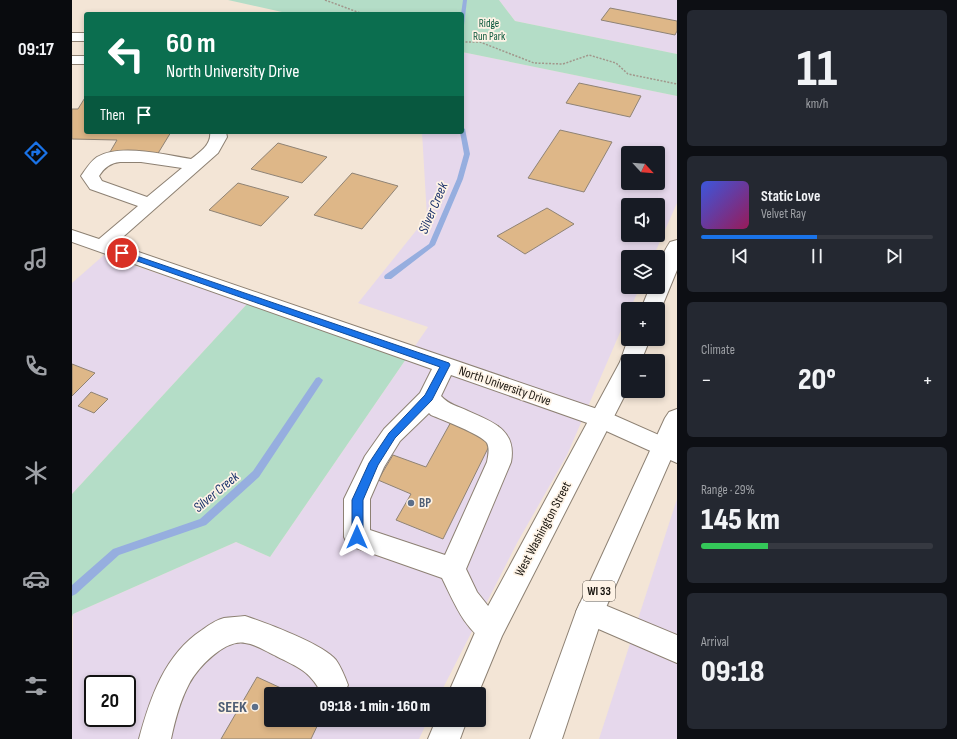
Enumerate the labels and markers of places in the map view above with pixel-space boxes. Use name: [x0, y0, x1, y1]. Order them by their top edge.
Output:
pin: [105, 236, 139, 270]
place label: BP: [419, 495, 431, 511]
marker: BP: [406, 498, 416, 508]
place label: SEEK: [218, 698, 247, 717]
marker: SEEK: [250, 702, 260, 712]

